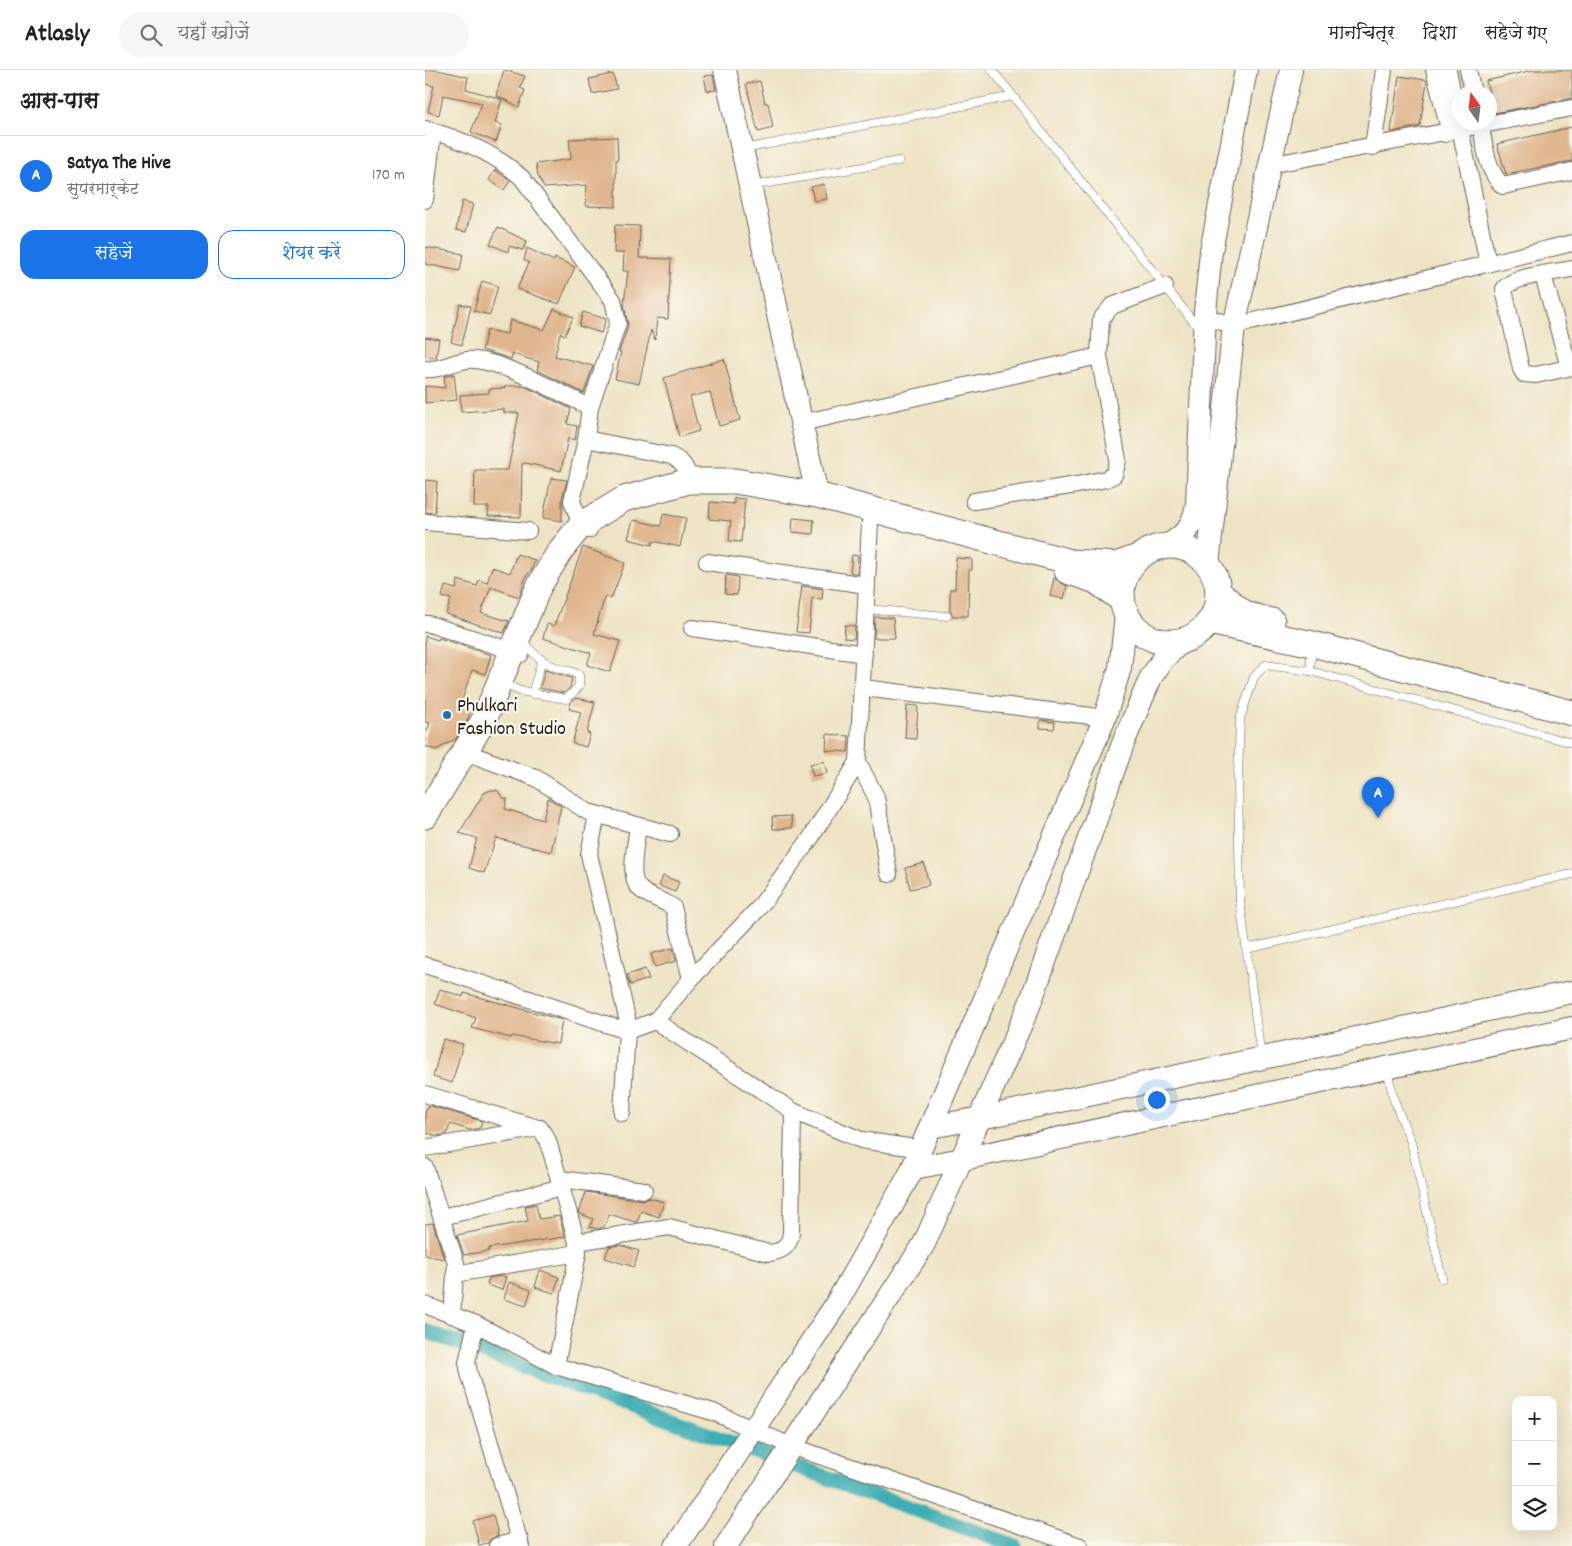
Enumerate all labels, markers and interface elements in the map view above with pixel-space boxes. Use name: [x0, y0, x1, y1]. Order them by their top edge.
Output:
search box: [119, 12, 469, 57]
text: Atlasly: [25, 18, 89, 52]
icon: search: [137, 21, 165, 49]
text: यहाँ खोजें: [177, 21, 249, 48]
text: मानचित्र: [1328, 22, 1395, 47]
text: दिशा: [1423, 22, 1457, 47]
text: सहेजे गए: [1485, 22, 1547, 47]
north arrow: [1452, 85, 1497, 130]
text: आस-पास: [20, 88, 99, 118]
text: Satya The Hive: [67, 151, 171, 178]
text: A: [32, 164, 40, 187]
text: 170 m: [372, 164, 405, 187]
text: सुपरमार्केट: [67, 178, 139, 201]
button: सहेजें: [20, 230, 208, 279]
button: शेयर करें: [218, 230, 405, 279]
place label: Phulkari Fashion Studio: [457, 693, 566, 744]
marker: Phulkari Fashion Studio: [441, 709, 453, 721]
pin: A: [1362, 777, 1394, 818]
your location: [1144, 1087, 1170, 1113]
map controls: [1512, 1396, 1557, 1531]
button: +: [1512, 1396, 1557, 1441]
button: −: [1512, 1441, 1557, 1486]
button: layers: [1512, 1486, 1557, 1531]

